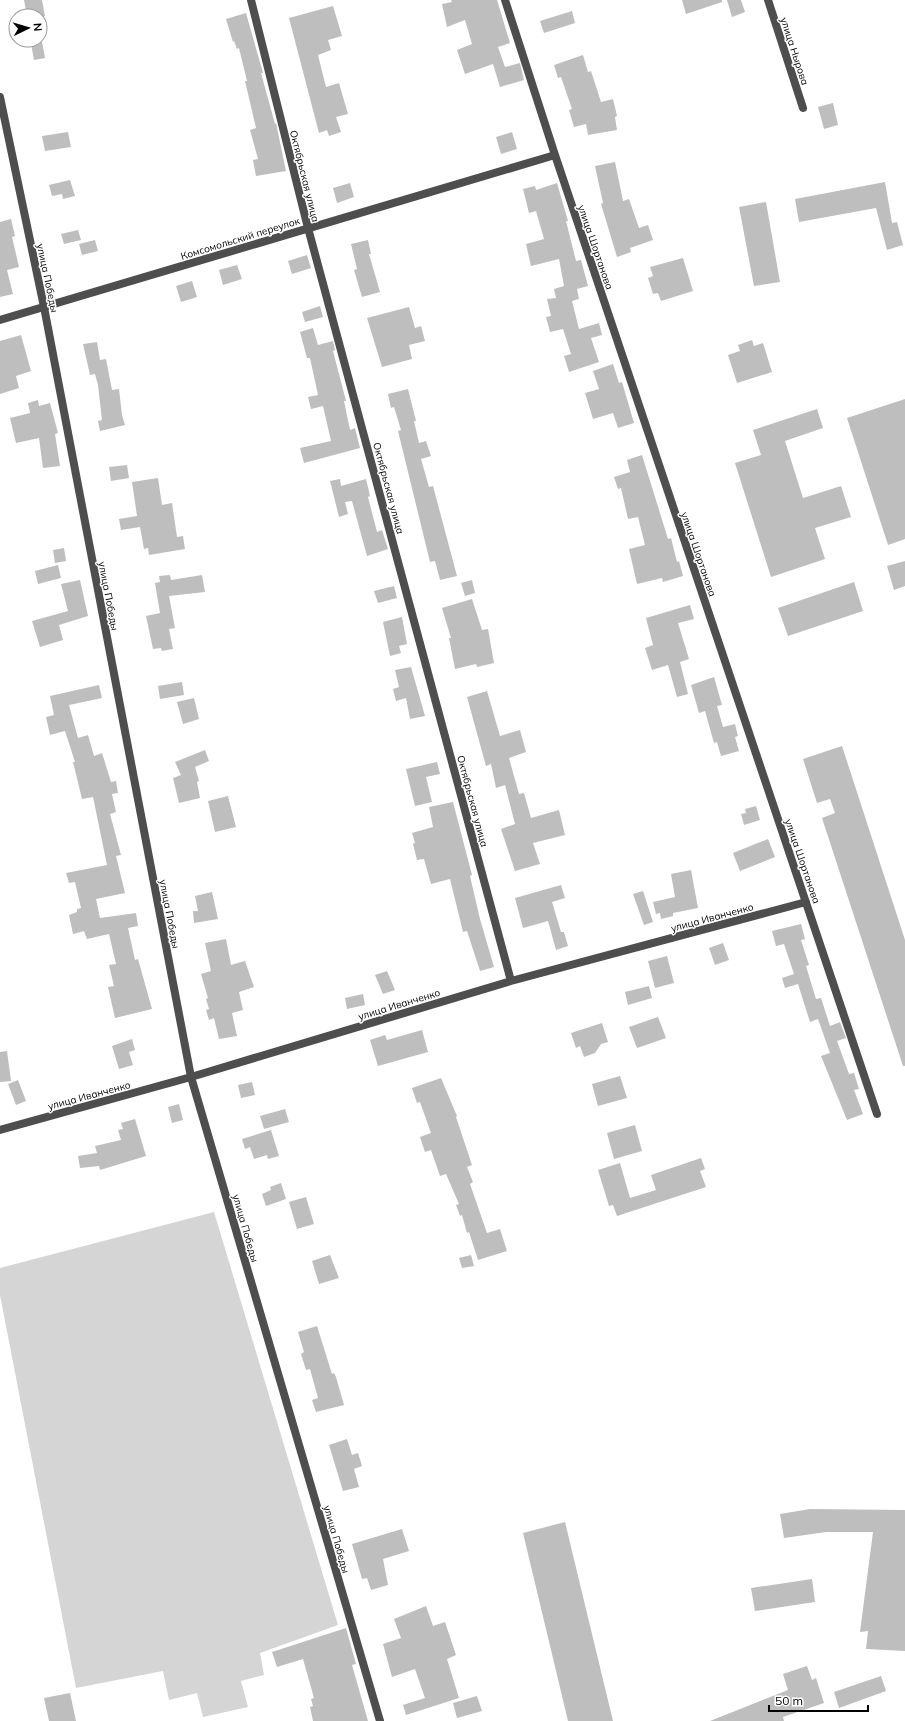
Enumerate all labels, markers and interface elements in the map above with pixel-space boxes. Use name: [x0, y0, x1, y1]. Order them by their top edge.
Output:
north arrow: [8, 8, 48, 48]
street label: улица Нырова: [777, 16, 812, 87]
text: N: [31, 22, 45, 32]
street label: Октябрьская улица: [287, 129, 322, 223]
street label: улица Шортанова: [575, 203, 616, 291]
street label: Комсомольский переулок: [179, 214, 302, 263]
street label: улица Победы: [34, 242, 61, 314]
street label: Октябрьская улица: [370, 441, 407, 535]
street label: улица Шортанова: [678, 510, 719, 598]
street label: улица Победы: [95, 560, 122, 632]
street label: Октябрьская улица: [454, 754, 491, 848]
street label: улица Шортанова: [782, 817, 823, 905]
street label: улица Победы: [156, 878, 183, 950]
street label: улица Иванченко: [669, 900, 755, 935]
street label: улица Иванченко: [356, 986, 442, 1023]
street label: улица Иванченко: [46, 1078, 132, 1113]
street label: улица Победы: [230, 1193, 261, 1264]
street label: улица Победы: [321, 1504, 352, 1575]
scale bar: [769, 1687, 868, 1713]
text: 50 m: [775, 1693, 803, 1708]

